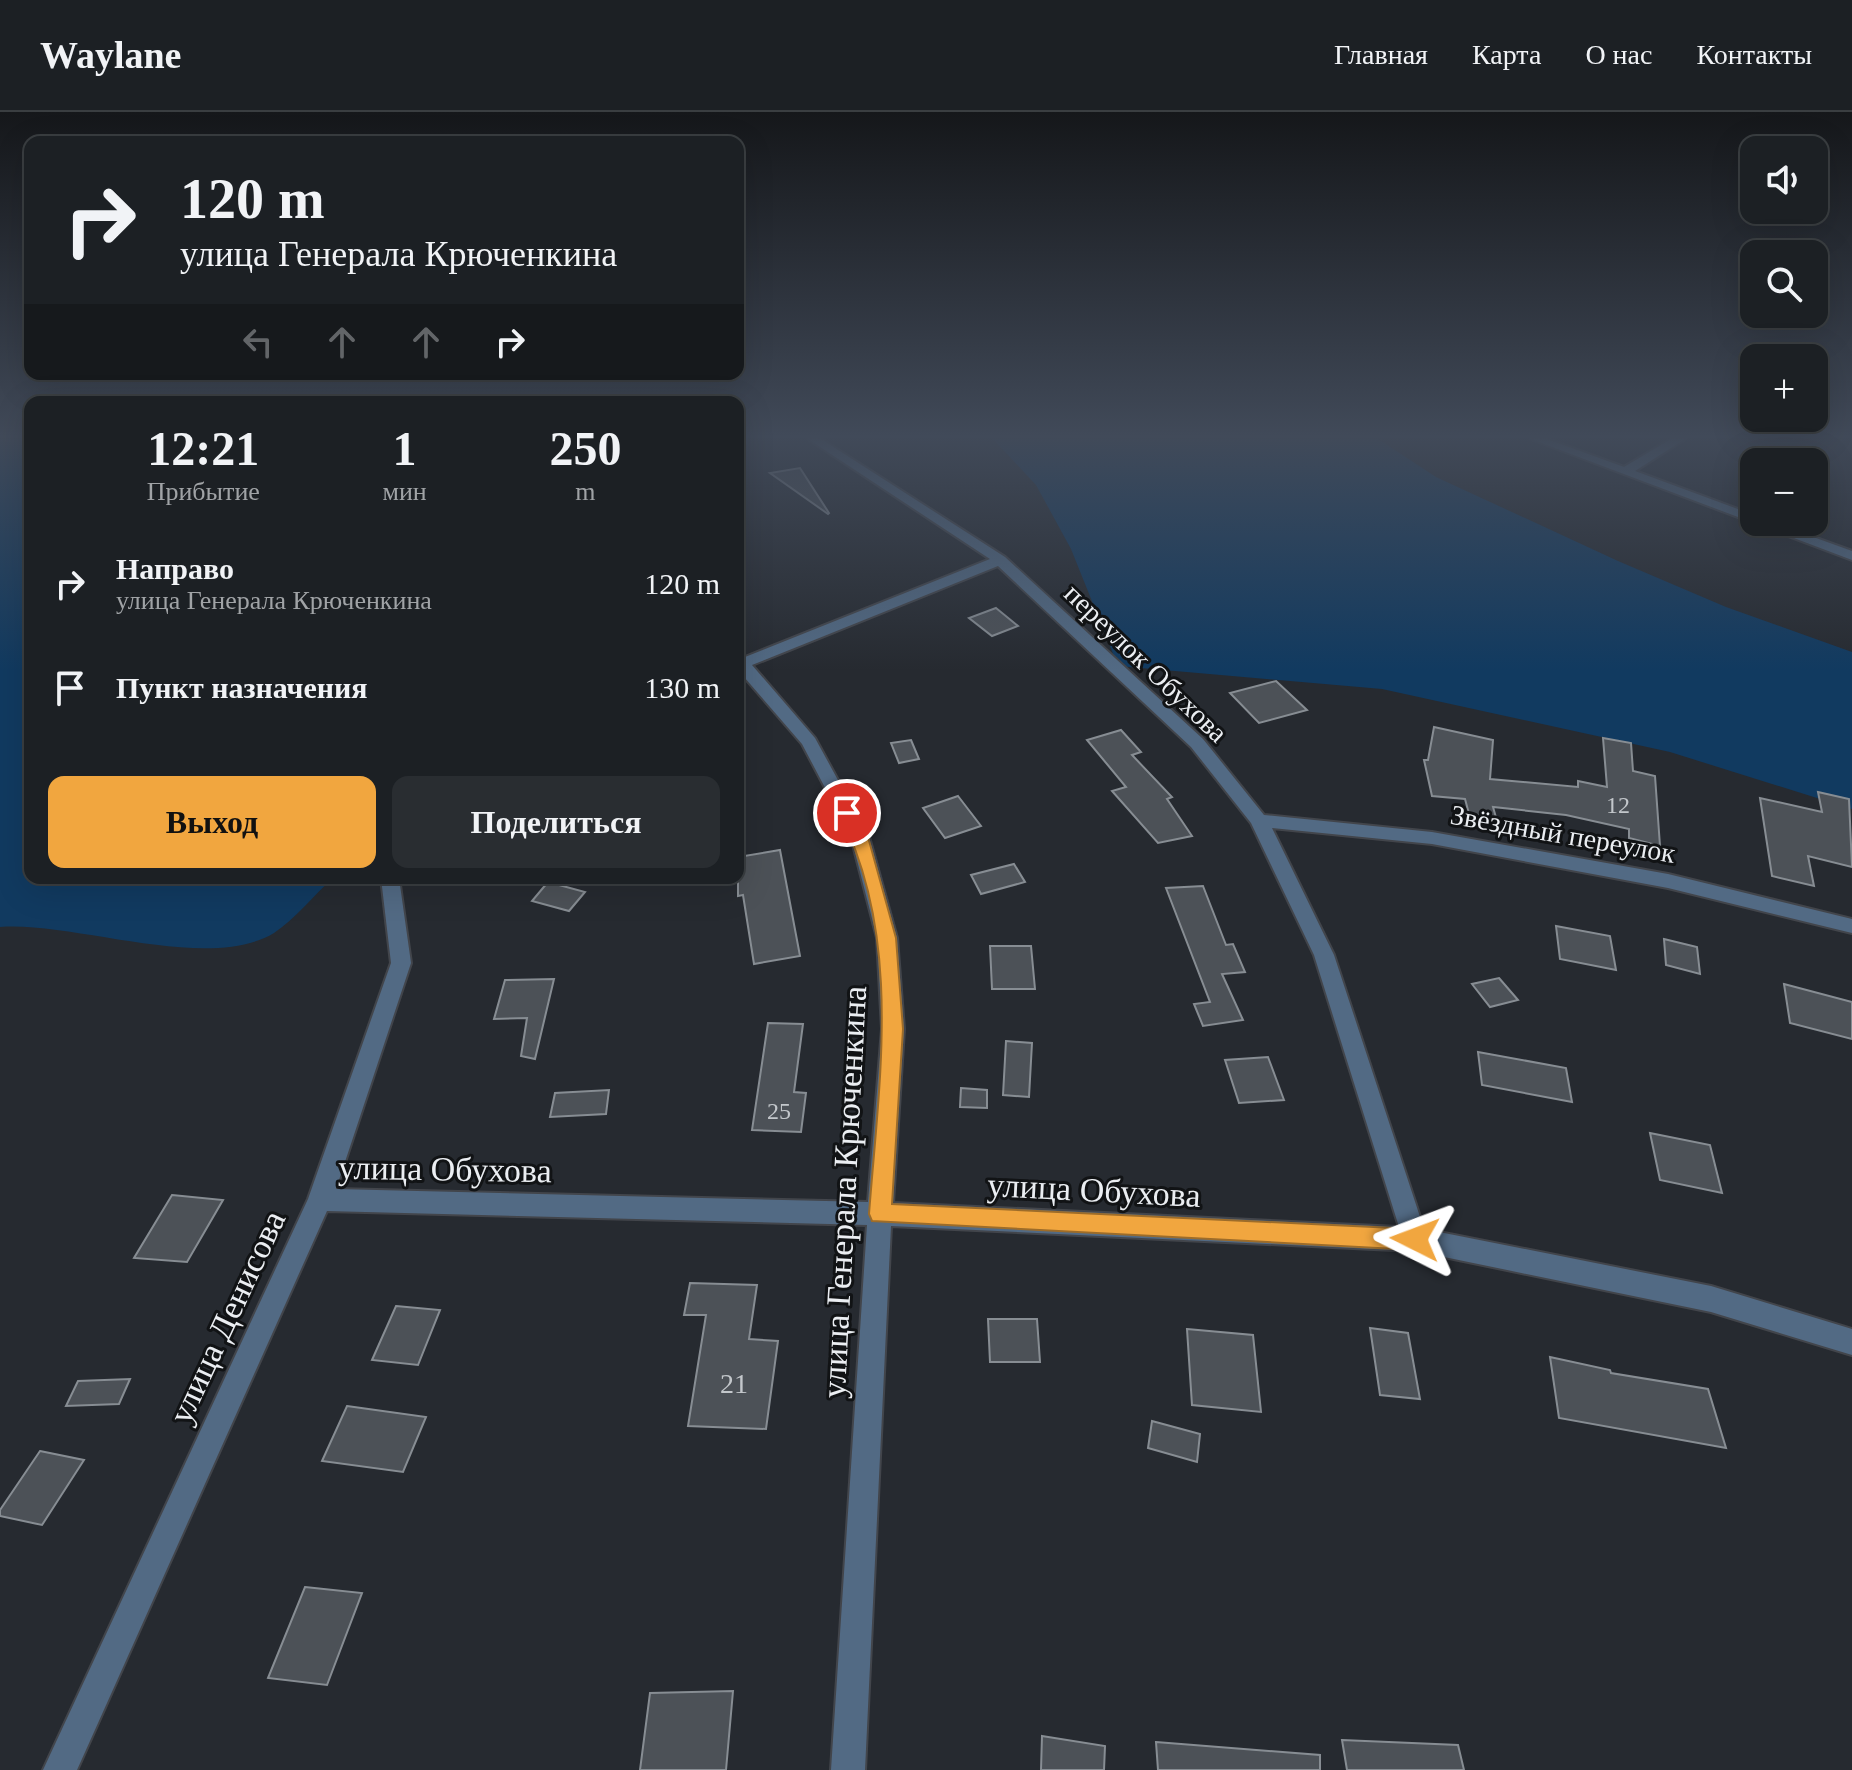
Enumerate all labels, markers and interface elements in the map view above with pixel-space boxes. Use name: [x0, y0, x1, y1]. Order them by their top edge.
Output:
text: Waylane: [40, 34, 181, 76]
text: Главная: [1334, 39, 1428, 70]
text: Карта: [1472, 39, 1541, 70]
text: О нас: [1585, 39, 1652, 70]
text: Контакты: [1696, 39, 1812, 70]
map controls: [1740, 136, 1828, 536]
button: sound: [1740, 136, 1828, 224]
icon: right: [48, 168, 152, 272]
text: 120 m: [180, 168, 325, 230]
text: улица Генерала Крюченкина: [180, 234, 617, 274]
button: search: [1740, 240, 1828, 328]
icon: left: [236, 320, 280, 364]
icon: ahead: [320, 320, 364, 364]
icon: ahead: [404, 320, 448, 364]
icon: right: [488, 320, 532, 364]
button: +: [1740, 344, 1828, 432]
text: 12:21: [147, 422, 259, 475]
text: 1: [393, 422, 417, 475]
text: 250: [549, 422, 621, 475]
button: −: [1740, 448, 1828, 536]
text: Прибытие: [147, 477, 260, 506]
text: мин: [382, 477, 427, 506]
text: m: [575, 477, 595, 506]
text: Направо: [116, 552, 234, 585]
icon: right: [48, 562, 92, 606]
text: 120 m: [644, 567, 720, 600]
street label: переулок Обухова: [1058, 577, 1234, 749]
text: улица Генерала Крюченкина: [116, 586, 432, 615]
icon: arrive: [48, 666, 92, 710]
text: Пункт назначения: [116, 671, 368, 704]
text: 130 m: [644, 671, 720, 704]
button: Выход: [48, 776, 376, 868]
button: Поделиться: [392, 776, 720, 868]
pin: [813, 779, 881, 847]
icon: arrive: [825, 791, 869, 835]
house number: 12: [1606, 792, 1630, 818]
street label: Звёздный переулок: [1448, 799, 1678, 869]
street label: улица Генерала Крюченкина: [815, 985, 873, 1399]
house number: 25: [767, 1098, 791, 1124]
street label: улица Обухова: [338, 1149, 552, 1189]
street label: улица Обухова: [986, 1166, 1202, 1214]
position arrow: [1373, 1197, 1457, 1281]
street label: улица Денисова: [162, 1205, 292, 1429]
house number: 21: [720, 1368, 748, 1399]

